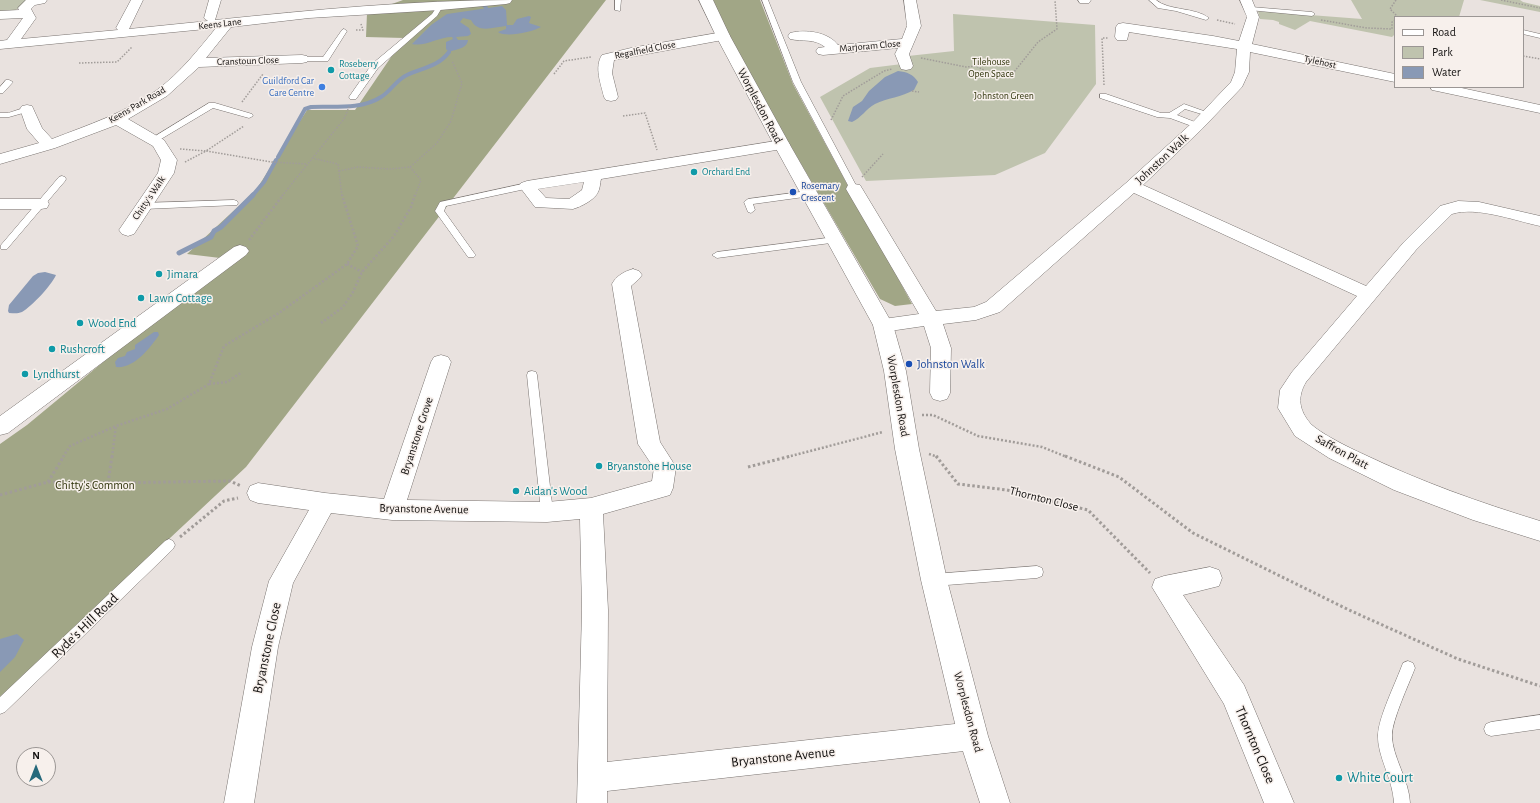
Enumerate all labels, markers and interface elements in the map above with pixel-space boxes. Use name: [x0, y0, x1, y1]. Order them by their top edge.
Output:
street label: Keens Lane: [198, 15, 242, 33]
legend: [1394, 16, 1524, 88]
text: Road: [1432, 26, 1456, 38]
street label: Marjoram Close: [839, 37, 901, 55]
street label: Regalfield Close: [613, 38, 677, 62]
text: Park: [1432, 46, 1453, 58]
street label: Tylehost: [1303, 53, 1337, 71]
street label: Cranstoun Close: [217, 54, 279, 68]
park label: Tilehouse Open Space: [968, 56, 1014, 80]
place label: Roseberry Cottage: [339, 58, 378, 82]
marker: Roseberry Cottage: [326, 65, 336, 75]
street label: Worplesdon Road: [734, 66, 786, 146]
text: Water: [1432, 66, 1461, 78]
place label: Guildford Car Care Centre: [262, 75, 314, 98]
marker: Guildford Car Care Centre: [317, 82, 327, 92]
street label: Keens Park Road: [106, 84, 168, 126]
park label: Johnston Green: [974, 90, 1034, 102]
street label: Johnston Walk: [1132, 131, 1192, 187]
place label: Orchard End: [702, 166, 750, 178]
marker: Orchard End: [689, 167, 699, 177]
street label: Chitty's Walk: [130, 174, 168, 222]
place label: Rosemary Crescent: [801, 180, 840, 204]
marker: Rosemary Crescent: [788, 187, 798, 197]
place label: Jimara: [167, 267, 198, 281]
marker: Jimara: [154, 269, 164, 279]
place label: Lawn Cottage: [149, 291, 212, 305]
marker: Lawn Cottage: [136, 293, 146, 303]
place label: Wood End: [88, 316, 136, 330]
marker: Wood End: [75, 318, 85, 328]
place label: Rushcroft: [60, 342, 105, 356]
marker: Rushcroft: [47, 344, 57, 354]
street label: Worplesdon Road: [884, 354, 912, 438]
place label: Johnston Walk: [917, 357, 985, 371]
marker: Johnston Walk: [904, 359, 914, 369]
place label: Lyndhurst: [33, 367, 80, 381]
marker: Lyndhurst: [20, 369, 30, 379]
street label: Bryanstone Grove: [398, 395, 436, 477]
street label: Saffron Platt: [1313, 432, 1371, 472]
place label: Bryanstone House: [607, 459, 691, 473]
marker: Bryanstone House: [594, 461, 604, 471]
park label: Chitty's Common: [55, 478, 135, 492]
street label: Thornton Close: [1008, 483, 1080, 515]
place label: Aidan's Wood: [524, 484, 588, 498]
marker: Aidan's Wood: [511, 486, 521, 496]
street label: Bryanstone Avenue: [379, 501, 469, 517]
street label: Ryde's Hill Road: [48, 590, 122, 662]
street label: Bryanstone Close: [249, 601, 285, 695]
street label: Worplesdon Road: [950, 670, 986, 754]
street label: Thornton Close: [1231, 704, 1279, 786]
street label: Bryanstone Avenue: [730, 743, 836, 771]
north arrow: [16, 747, 56, 787]
text: N: [32, 750, 40, 761]
place label: White Court: [1347, 770, 1413, 786]
marker: White Court: [1334, 773, 1344, 783]

